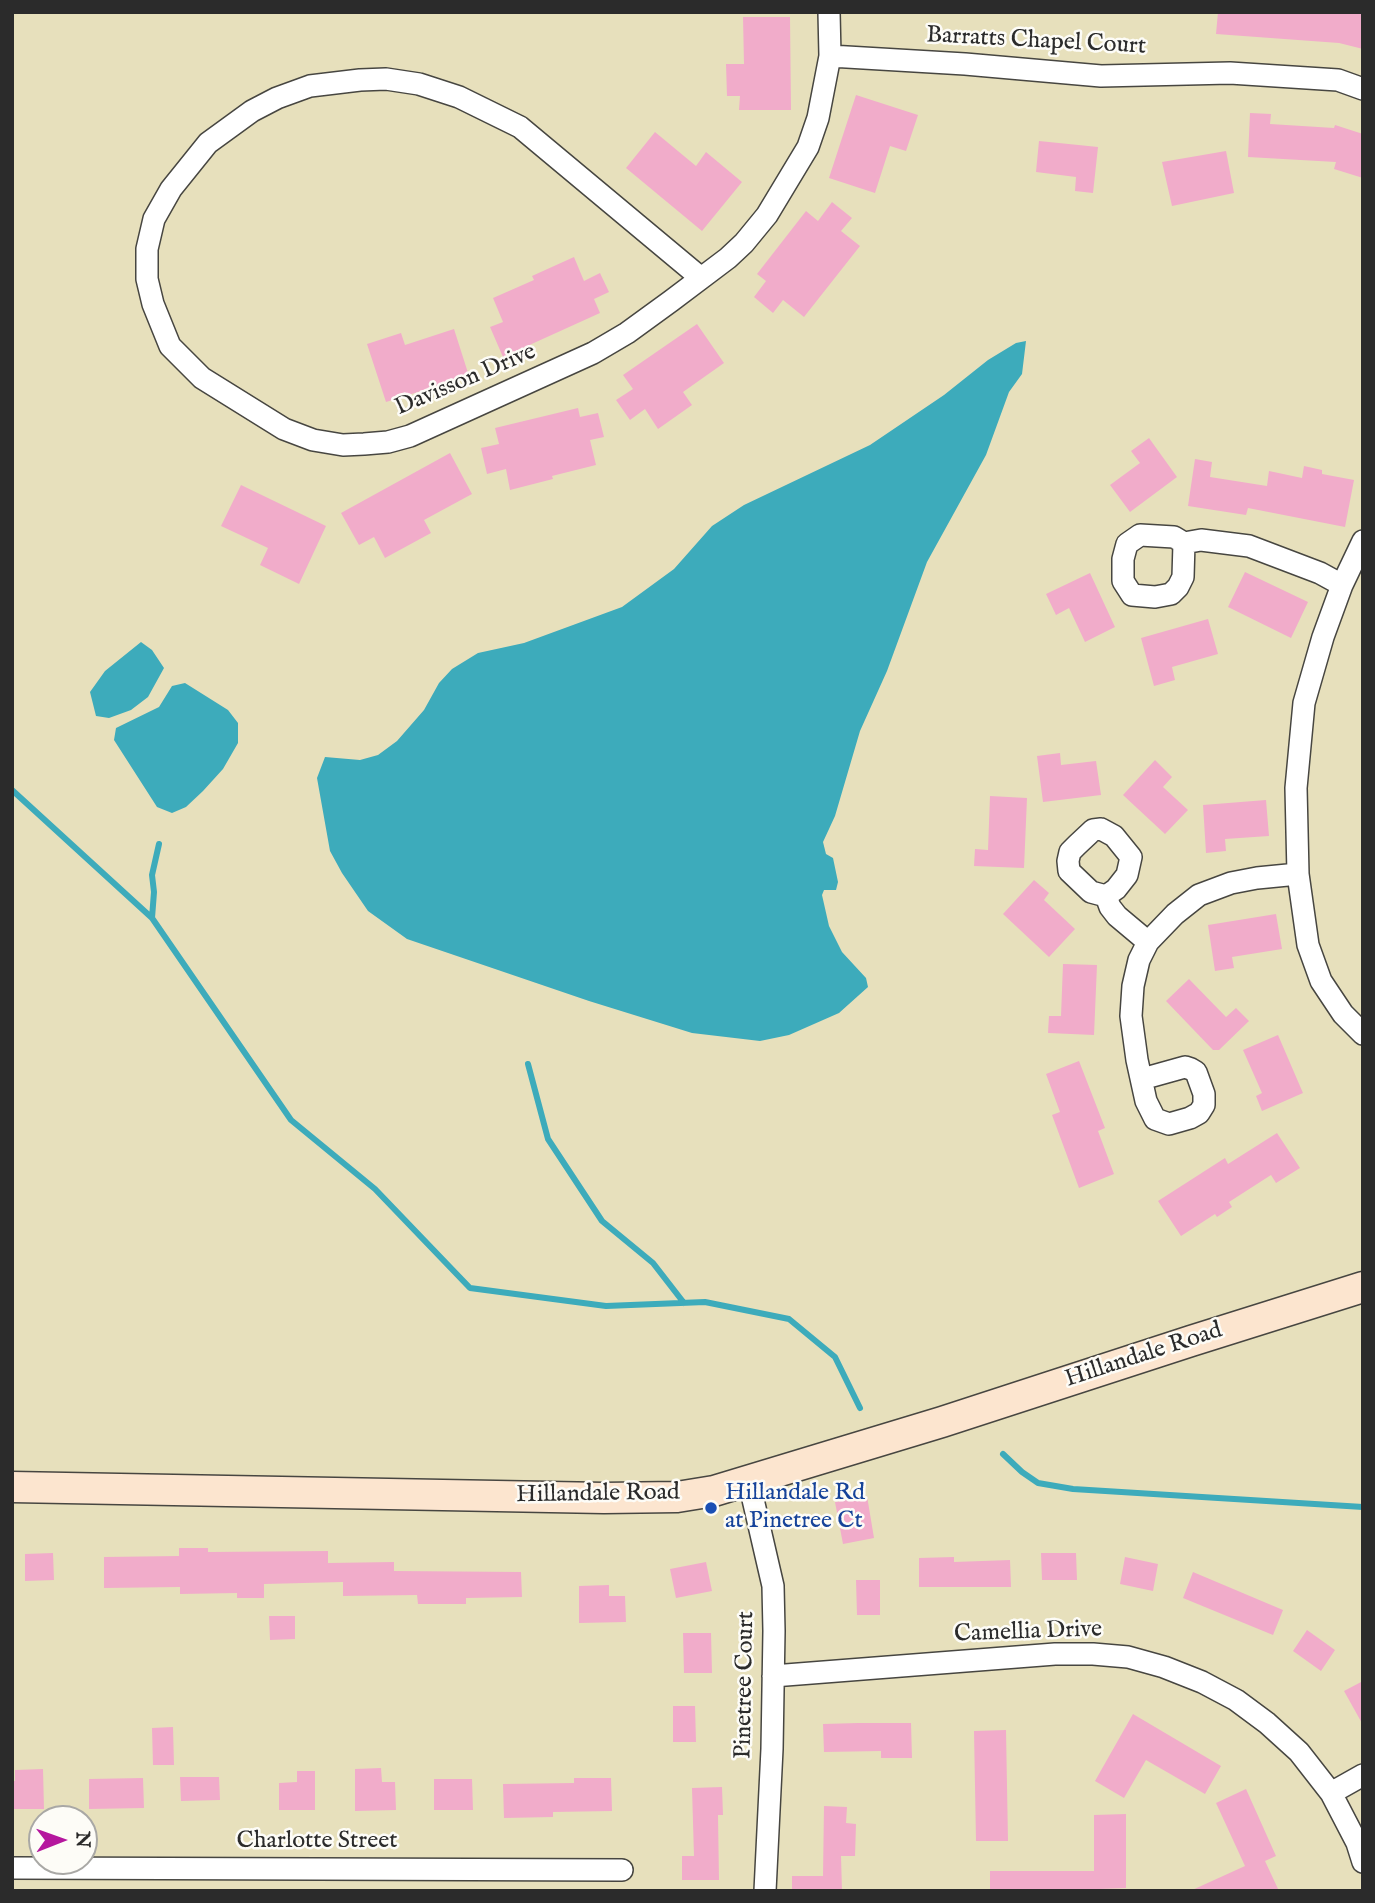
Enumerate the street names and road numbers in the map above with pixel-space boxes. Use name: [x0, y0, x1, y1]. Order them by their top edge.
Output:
street label: Barratts Chapel Court: [925, 22, 1147, 62]
street label: Davisson Drive: [391, 338, 541, 424]
street label: Hillandale Road: [1062, 1317, 1226, 1395]
street label: Hillandale Road: [516, 1479, 680, 1511]
street label: Pinetree Court: [730, 1611, 762, 1759]
street label: Camellia Drive: [954, 1616, 1102, 1650]
street label: Charlotte Street: [237, 1828, 397, 1856]

